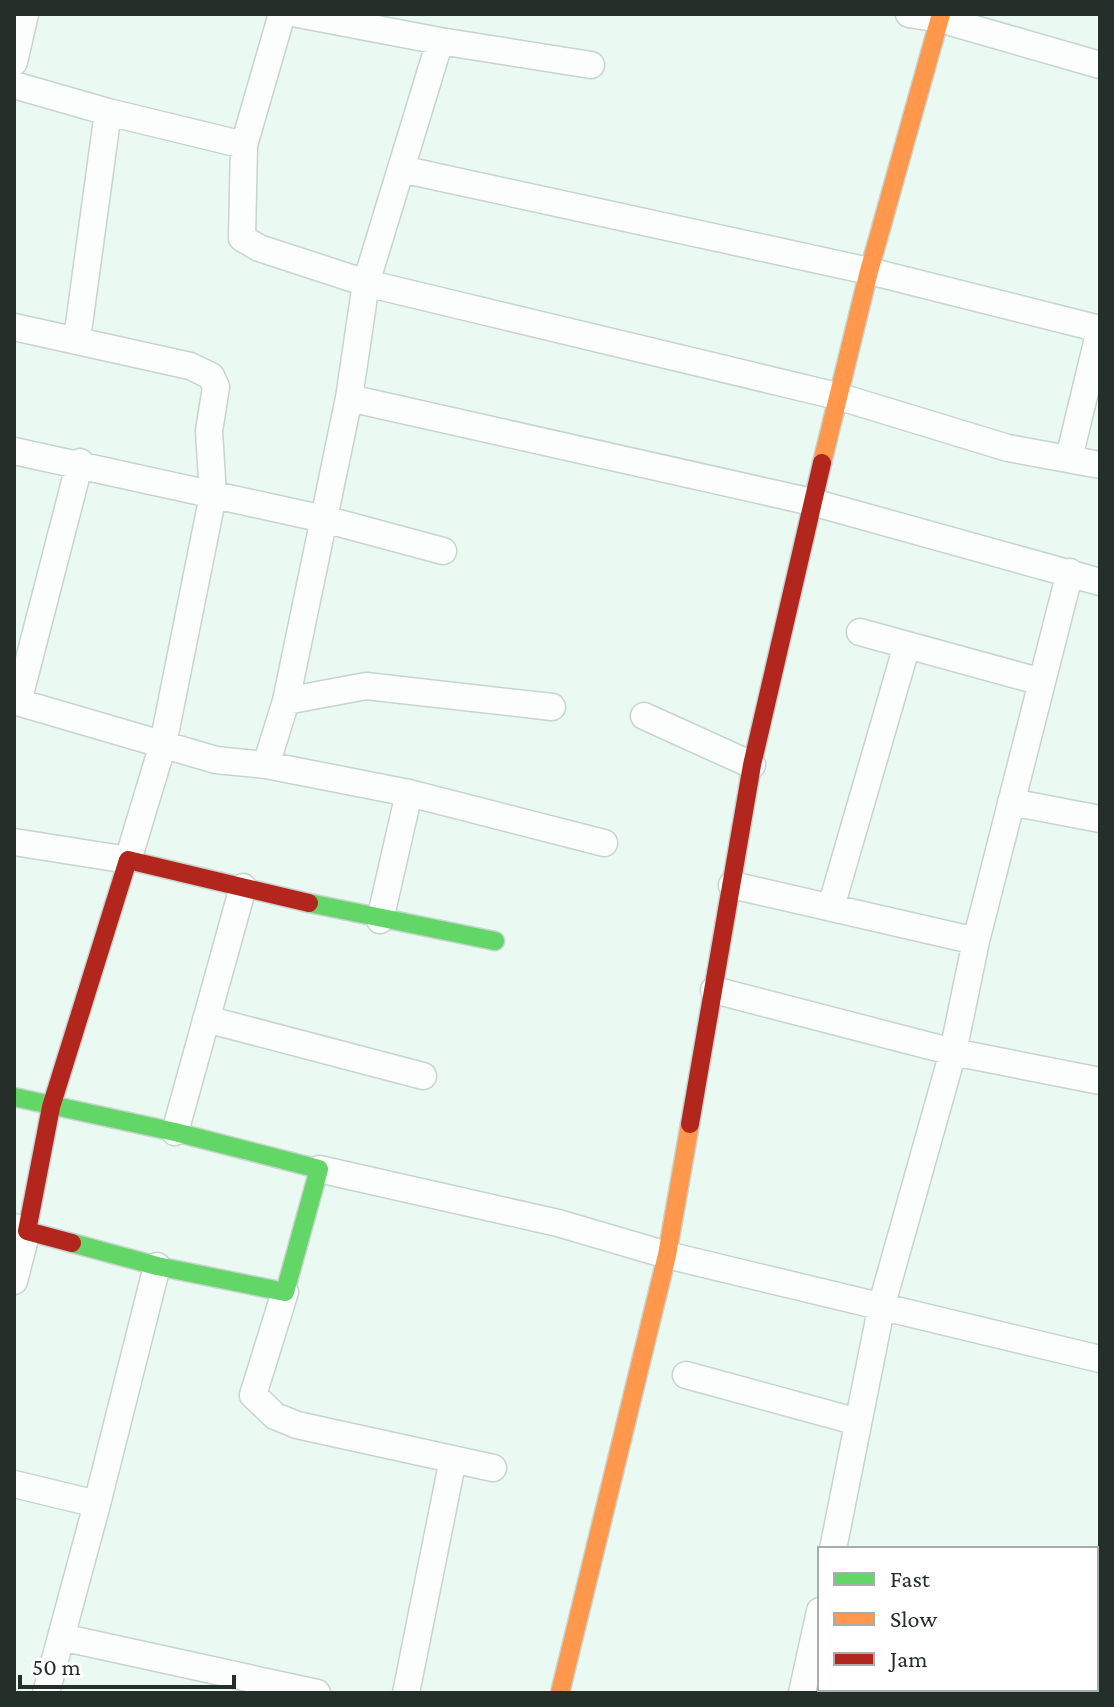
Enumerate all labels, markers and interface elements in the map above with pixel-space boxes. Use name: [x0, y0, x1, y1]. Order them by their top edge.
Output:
legend: [818, 1547, 1098, 1691]
text: Fast: [890, 1565, 931, 1592]
text: Slow: [890, 1605, 937, 1632]
scale bar: [20, 1639, 234, 1689]
text: Jam: [888, 1645, 928, 1672]
text: 50 m: [32, 1653, 81, 1680]

